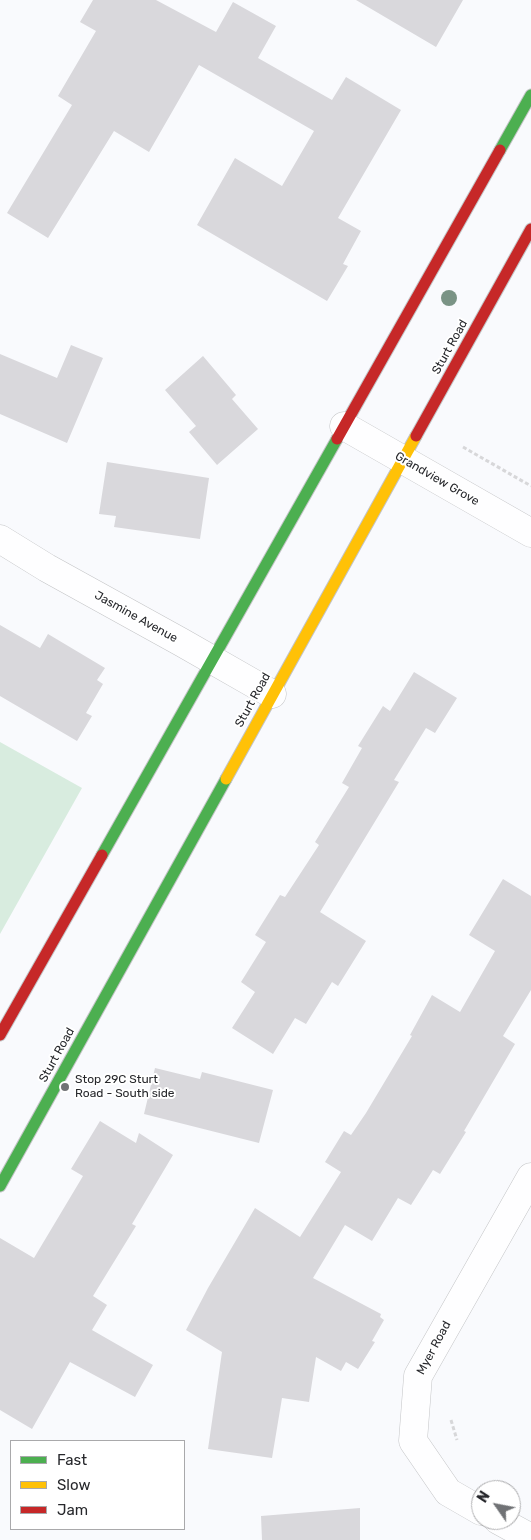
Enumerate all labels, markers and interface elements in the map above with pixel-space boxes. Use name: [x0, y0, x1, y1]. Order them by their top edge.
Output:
street label: Sturt Road: [429, 317, 471, 377]
street label: Grandview Grove: [392, 449, 482, 509]
street label: Jasmine Avenue: [92, 588, 180, 646]
street label: Sturt Road: [232, 670, 274, 730]
street label: Sturt Road: [36, 1025, 78, 1085]
place label: Stop 29C Sturt Road - South side: [75, 1073, 175, 1101]
marker: Stop 29C Sturt Road - South side: [59, 1081, 71, 1093]
street label: Myer Road: [414, 1319, 454, 1377]
legend: [10, 1440, 185, 1530]
text: Fast: [57, 1451, 87, 1469]
text: Slow: [57, 1476, 90, 1494]
north arrow: [471, 1480, 521, 1530]
text: N: [474, 1488, 494, 1506]
text: Jam: [57, 1501, 88, 1519]

